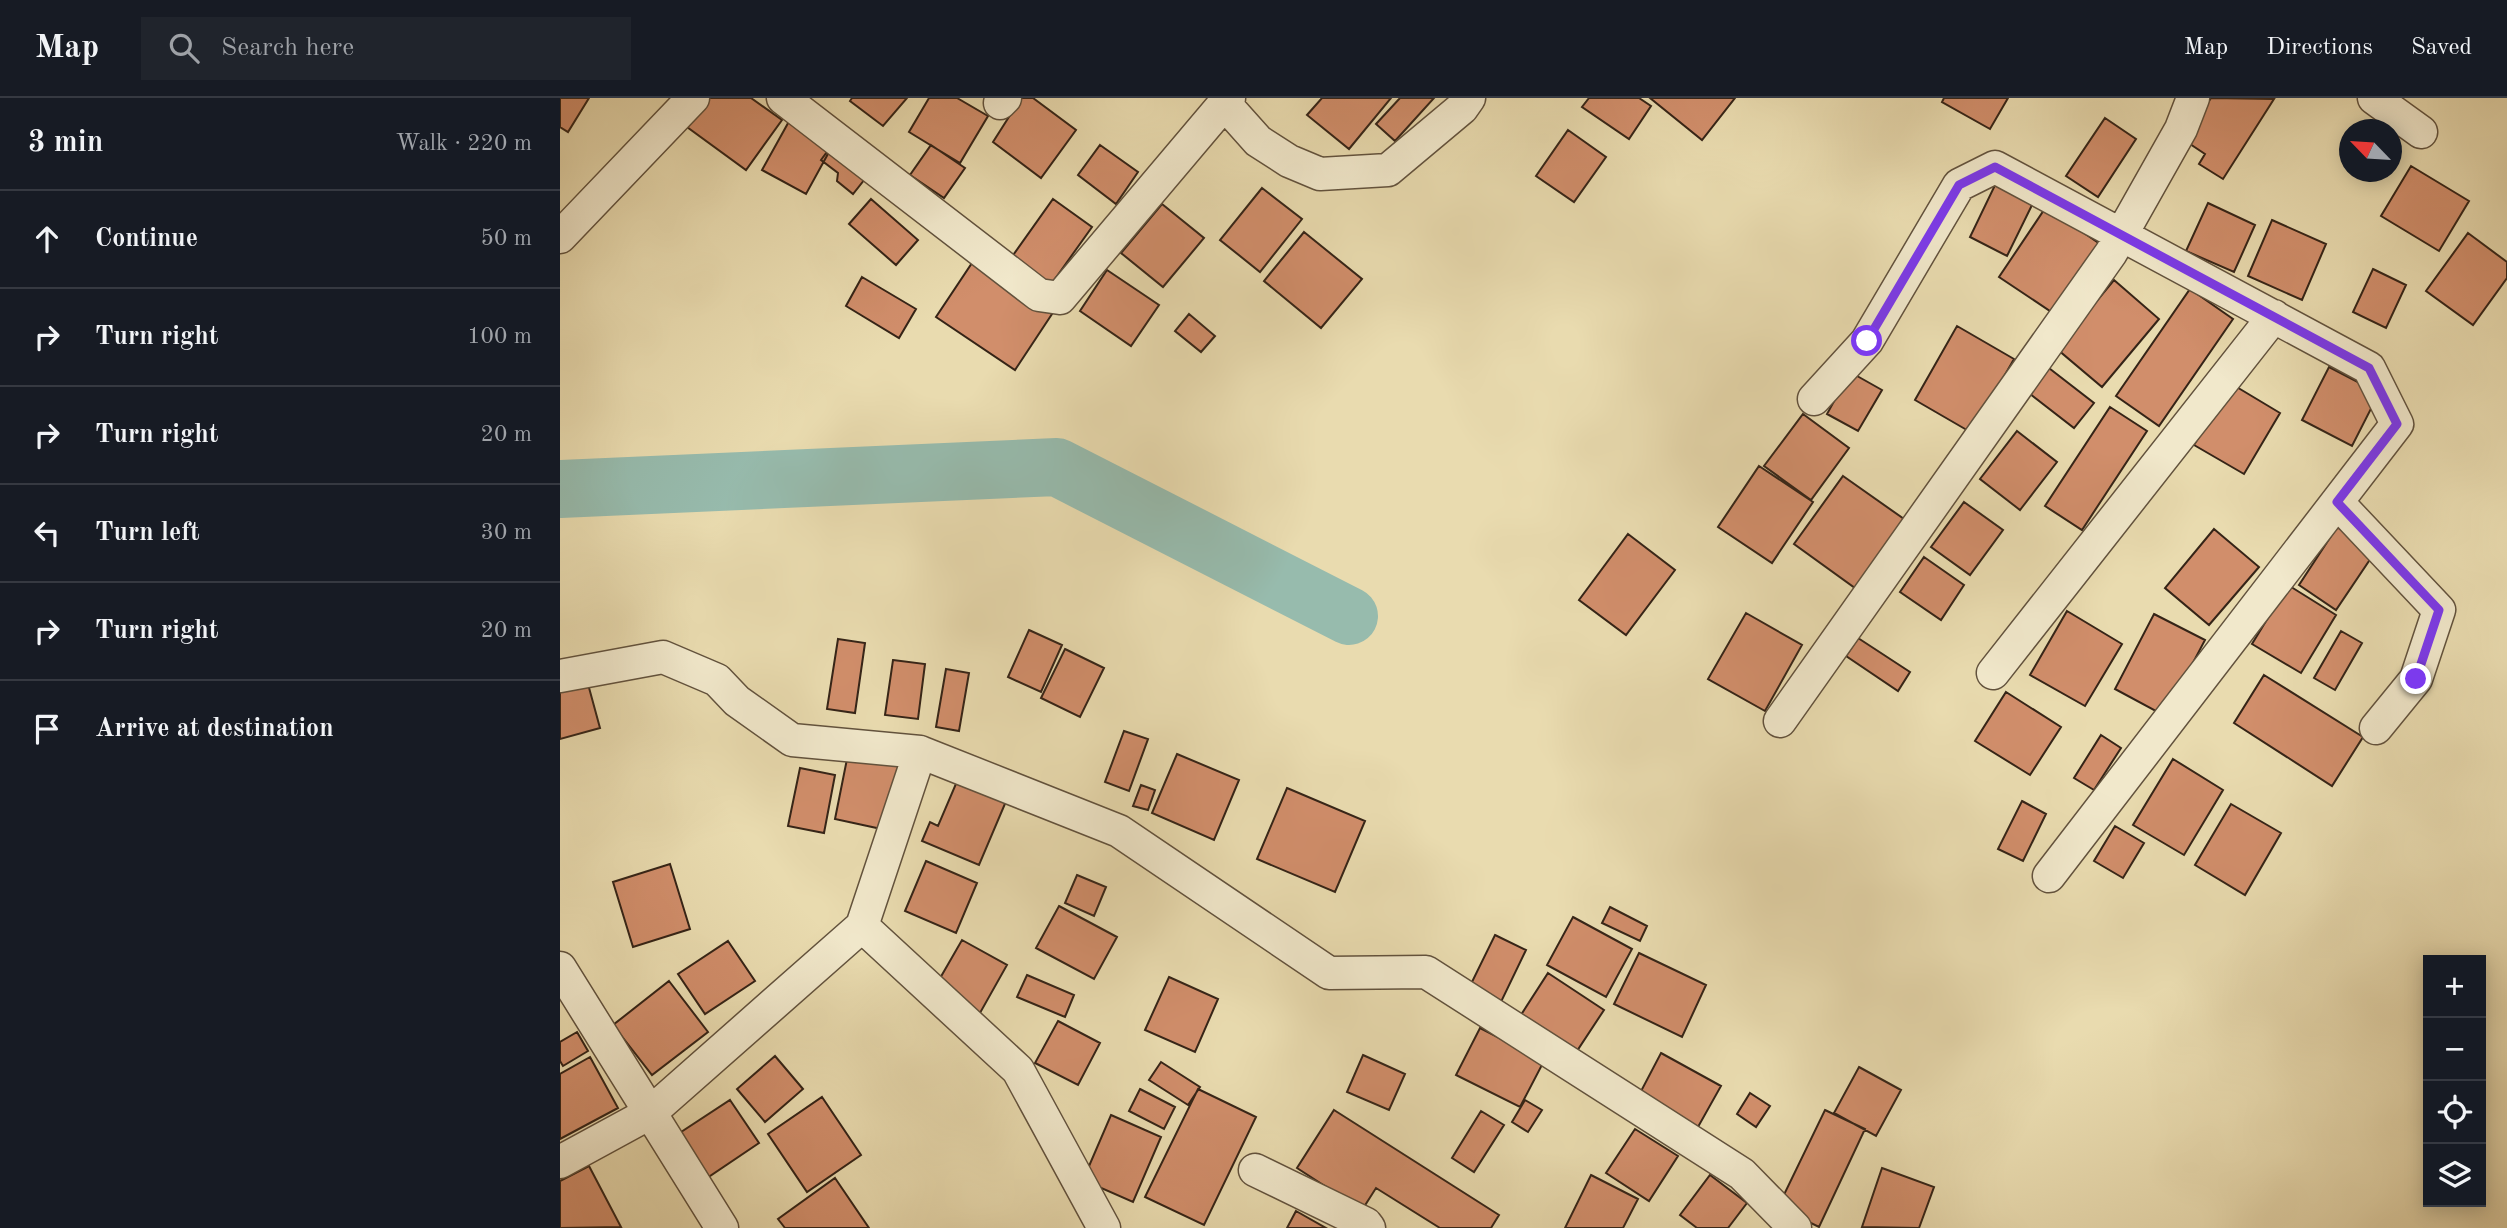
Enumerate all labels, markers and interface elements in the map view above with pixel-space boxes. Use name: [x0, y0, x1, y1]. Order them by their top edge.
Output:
search box: [141, 17, 631, 80]
icon: search: [165, 29, 203, 67]
text: Map: [35, 32, 99, 65]
text: Search here: [221, 35, 354, 61]
text: Map: [2184, 36, 2228, 60]
text: Directions: [2266, 36, 2373, 60]
text: Saved: [2411, 36, 2472, 60]
north arrow: [2339, 119, 2402, 182]
text: 3 min: [28, 128, 103, 158]
text: Walk · 220 m: [396, 132, 532, 155]
icon: ahead: [28, 220, 66, 258]
text: Continue: [95, 226, 198, 252]
text: 50 m: [481, 227, 532, 250]
icon: right: [28, 318, 66, 356]
text: Turn right: [95, 324, 218, 350]
text: 100 m: [467, 325, 532, 348]
route start: [1851, 325, 1882, 356]
icon: right: [28, 416, 66, 454]
text: Turn right: [95, 422, 218, 448]
text: 20 m: [481, 423, 532, 446]
icon: left: [28, 514, 66, 552]
text: Turn left: [95, 520, 200, 546]
text: 30 m: [481, 521, 532, 544]
icon: right: [28, 612, 66, 650]
text: Turn right: [95, 618, 218, 644]
text: 20 m: [481, 619, 532, 642]
route end: [2400, 663, 2431, 694]
icon: arrive: [28, 710, 66, 748]
text: Arrive at destination: [95, 716, 334, 742]
map controls: [2423, 955, 2486, 1207]
button: +: [2423, 955, 2486, 1018]
button: −: [2423, 1018, 2486, 1081]
button: locate: [2423, 1081, 2486, 1144]
button: layers: [2423, 1144, 2486, 1207]

